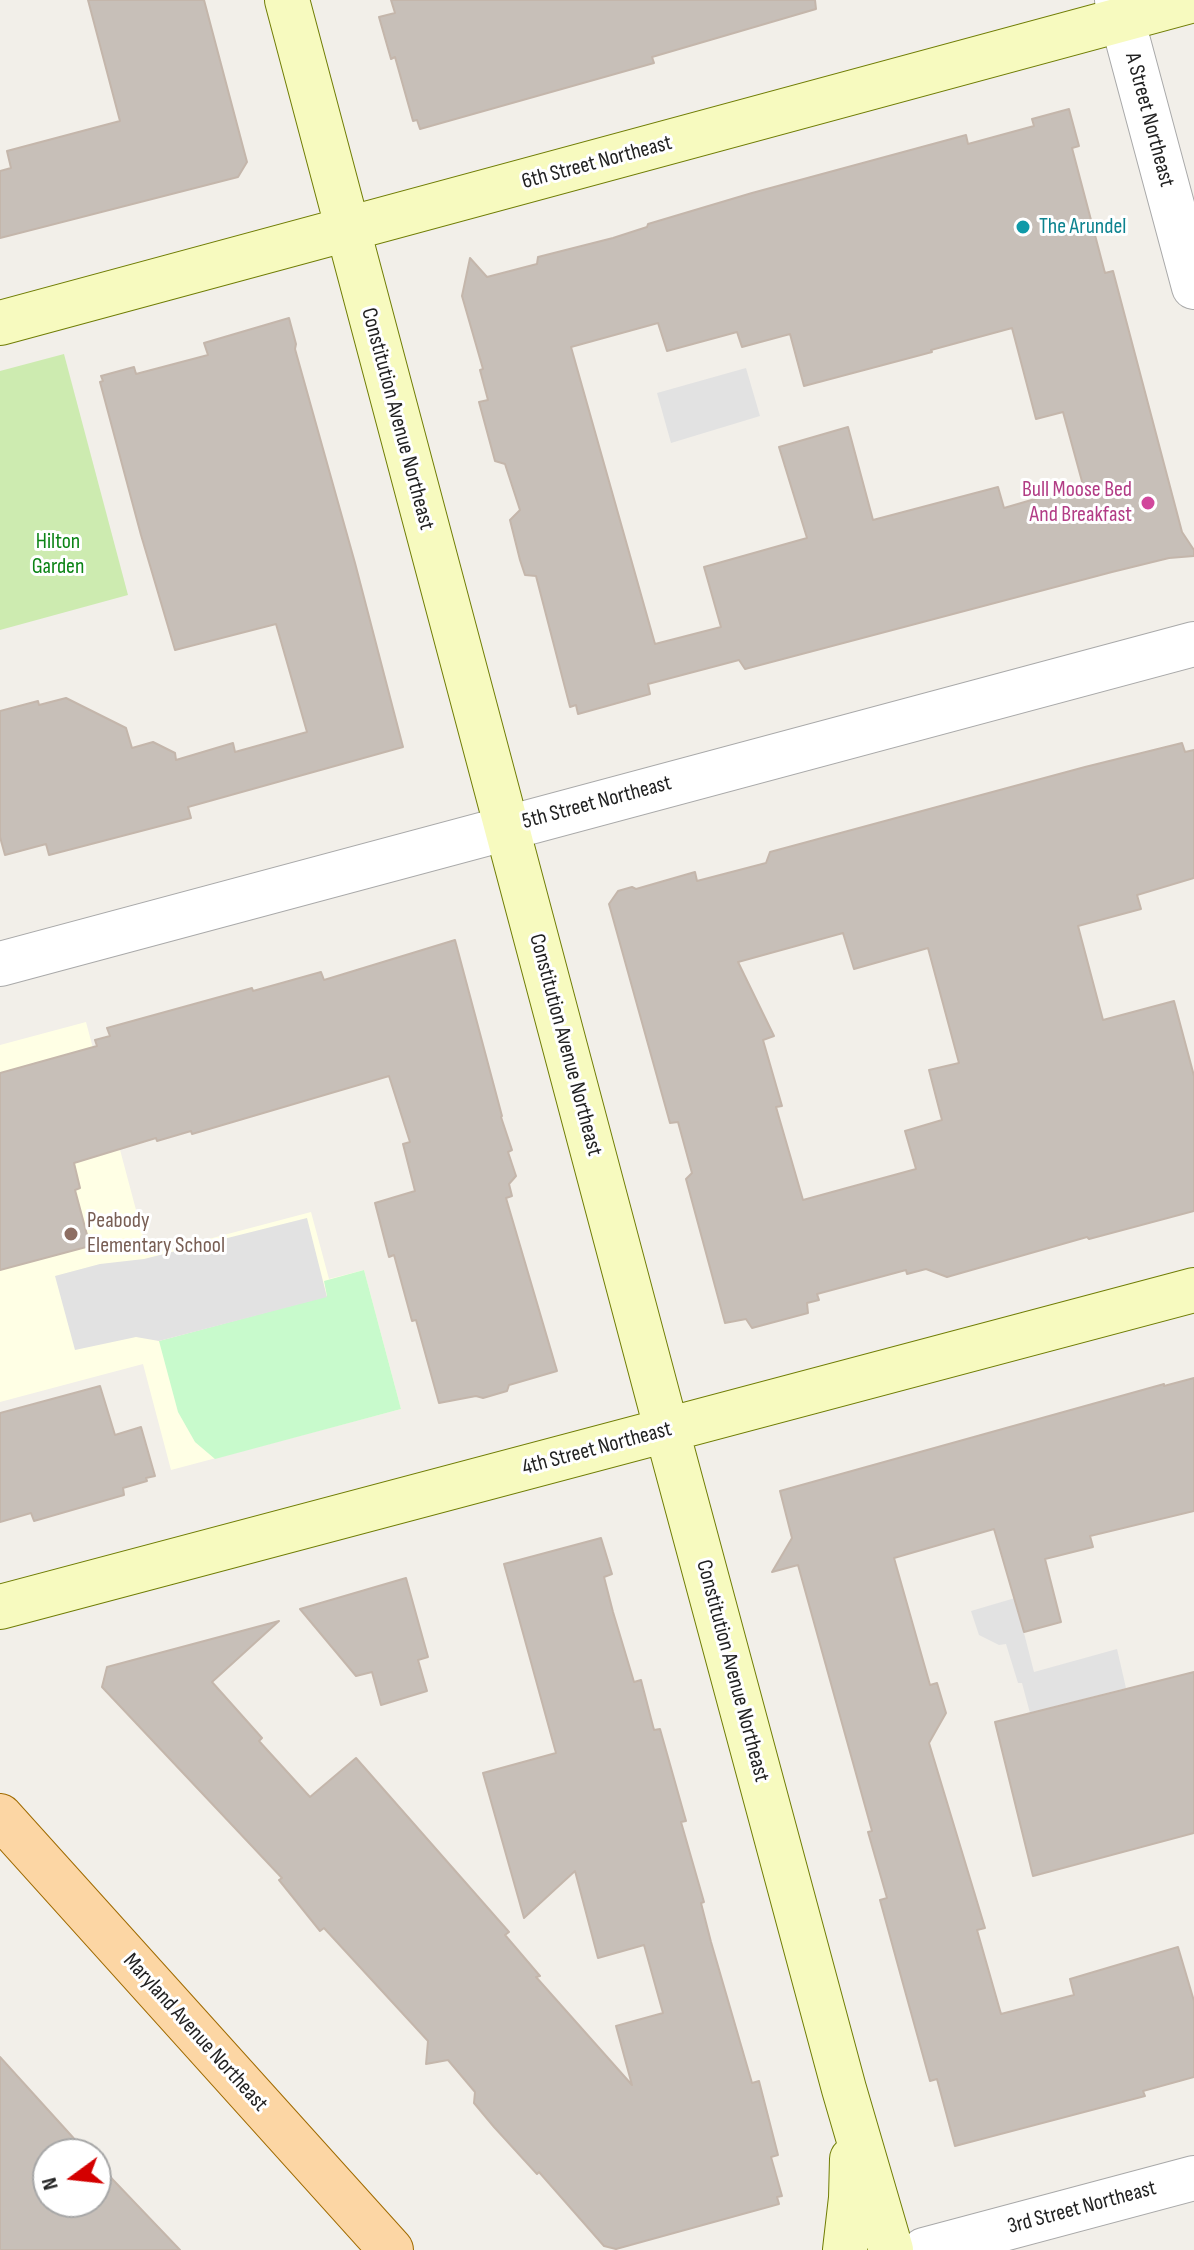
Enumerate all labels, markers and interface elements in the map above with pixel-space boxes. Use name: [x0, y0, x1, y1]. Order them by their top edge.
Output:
street label: A Street Northeast: [1118, 50, 1180, 190]
street label: 6th Street Northeast: [519, 130, 675, 196]
place label: The Arundel: [1039, 214, 1126, 240]
marker: The Arundel: [1014, 218, 1032, 236]
street label: Constitution Avenue Northeast: [355, 305, 439, 533]
place label: Bull Moose Bed And Breakfast: [1022, 477, 1132, 528]
marker: Bull Moose Bed And Breakfast: [1139, 494, 1157, 512]
park label: Hilton Garden: [32, 529, 84, 580]
street label: 5th Street Northeast: [520, 770, 674, 836]
street label: Constitution Avenue Northeast: [523, 931, 607, 1159]
place label: Peabody Elementary School: [87, 1208, 225, 1260]
marker: Peabody Elementary School: [62, 1225, 80, 1243]
street label: 4th Street Northeast: [519, 1416, 675, 1482]
street label: Constitution Avenue Northeast: [690, 1557, 774, 1785]
street label: Maryland Avenue Northeast: [117, 1949, 273, 2117]
north arrow: [32, 2138, 112, 2218]
text: N: [36, 2175, 65, 2193]
street label: 3rd Street Northeast: [1005, 2175, 1159, 2241]

